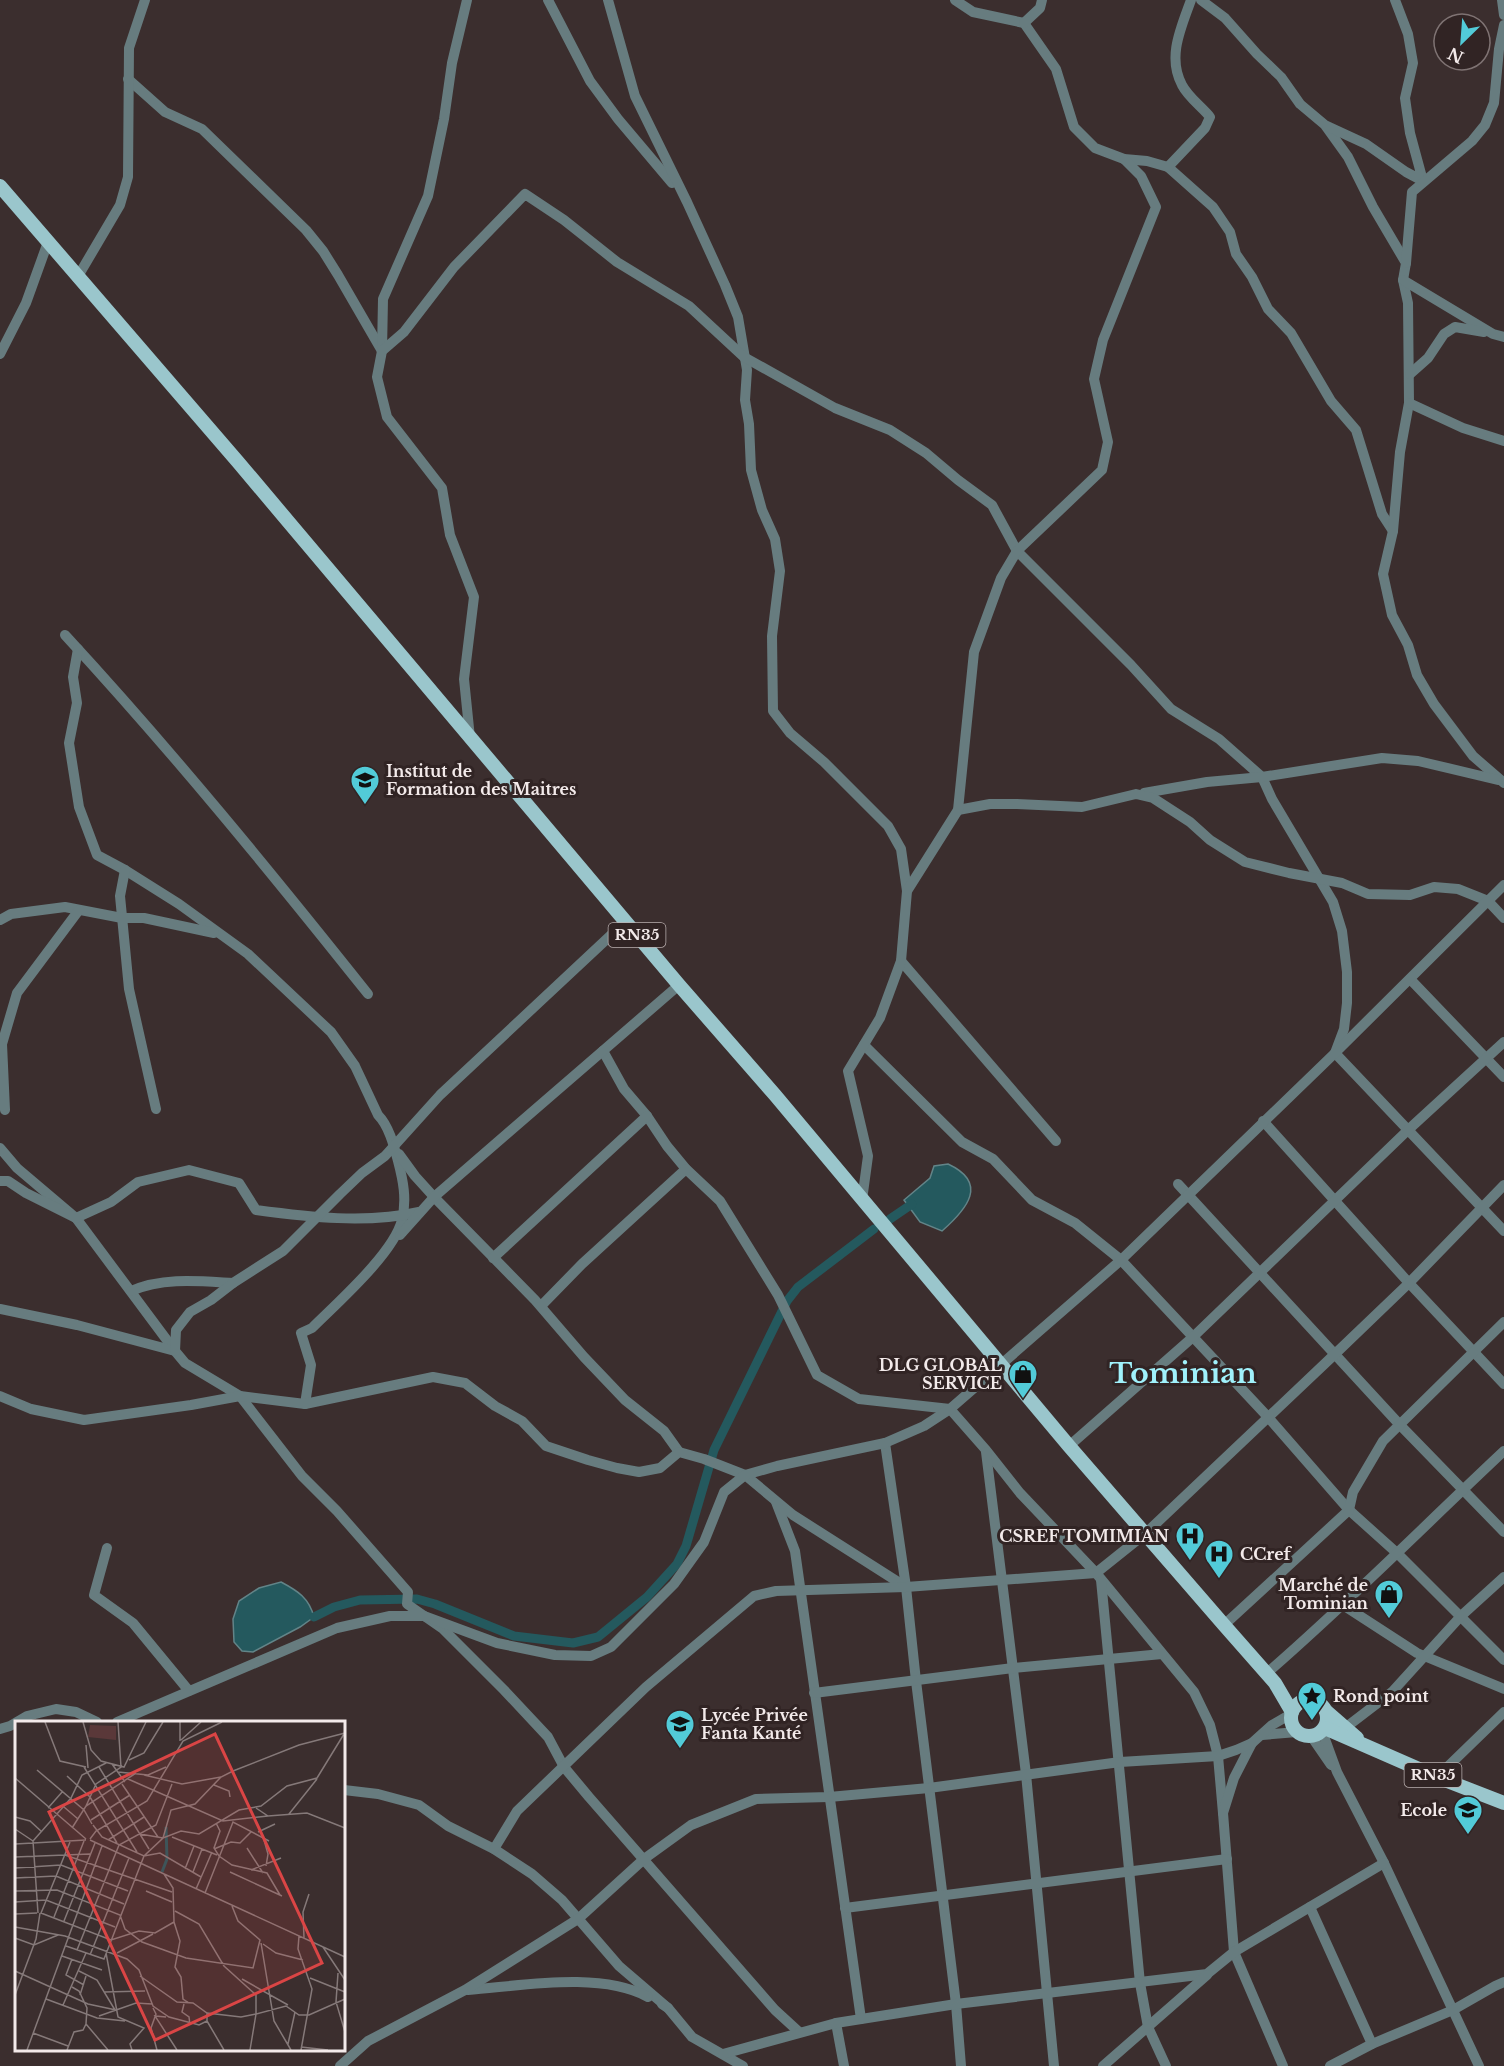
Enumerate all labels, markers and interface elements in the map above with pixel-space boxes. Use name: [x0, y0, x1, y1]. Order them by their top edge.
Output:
north arrow: [1432, 12, 1492, 72]
text: N: [1445, 43, 1467, 68]
place label: Institut de Formation des Maitres: [386, 761, 576, 799]
school or university icon: Institut de Formation des Maitres: [349, 764, 381, 806]
road number: RN35: [608, 923, 666, 947]
place label: DLG GLOBAL SERVICE: [879, 1355, 1002, 1393]
district label: Tominian: [1109, 1356, 1257, 1391]
shop icon: DLG GLOBAL SERVICE: [1007, 1358, 1039, 1400]
hospital icon: CSREF TOMIMIAN: [1174, 1520, 1206, 1562]
place label: CSREF TOMIMIAN: [999, 1526, 1169, 1546]
hospital icon: CCref: [1203, 1538, 1235, 1580]
place label: CCref: [1240, 1544, 1293, 1564]
place label: Marché de Tominian: [1278, 1575, 1368, 1613]
shop icon: Marché de Tominian: [1373, 1578, 1405, 1620]
place icon: Rond point: [1296, 1680, 1328, 1722]
place label: Rond point: [1333, 1686, 1430, 1706]
place label: Lycée Privée Fanta Kanté: [701, 1705, 808, 1743]
school or university icon: Lycée Privée Fanta Kanté: [664, 1708, 696, 1750]
inset map: [15, 1721, 345, 2051]
road number: RN35: [1404, 1763, 1462, 1787]
school or university icon: Ecole: [1452, 1794, 1484, 1836]
place label: Ecole: [1400, 1800, 1447, 1820]

